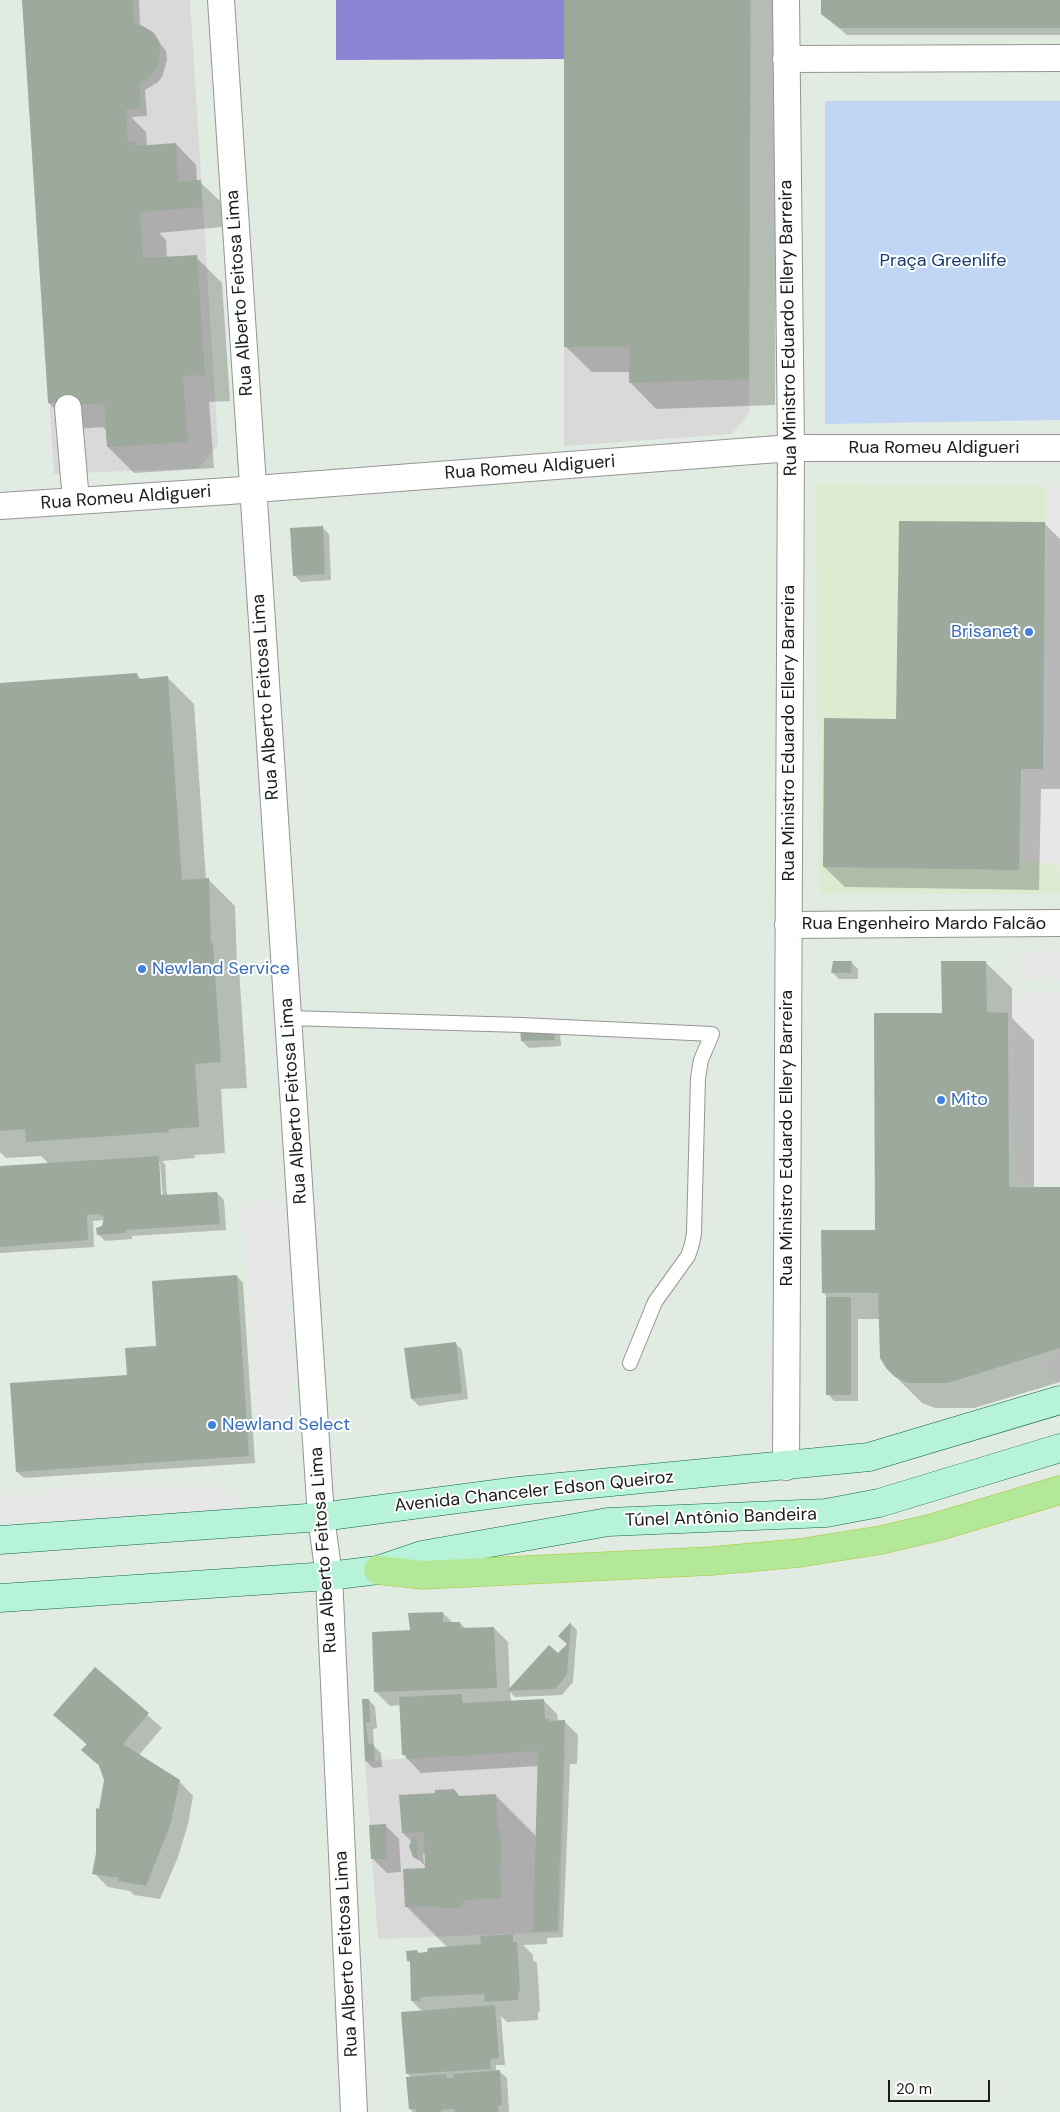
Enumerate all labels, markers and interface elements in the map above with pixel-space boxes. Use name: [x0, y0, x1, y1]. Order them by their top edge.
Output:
street label: Rua Ministro Eduardo Ellery Barreira: [776, 180, 802, 476]
street label: Rua Alberto Feitosa Lima: [222, 189, 258, 397]
park label: Praça Greenlife: [880, 250, 1006, 272]
street label: Rua Romeu Aldigueri: [849, 437, 1019, 459]
street label: Rua Romeu Aldigueri: [444, 451, 616, 485]
street label: Rua Romeu Aldigueri: [40, 481, 212, 515]
street label: Rua Ministro Eduardo Ellery Barreira: [778, 585, 800, 881]
street label: Rua Alberto Feitosa Lima: [248, 593, 284, 801]
place label: Brisanet: [951, 621, 1019, 643]
marker: Brisanet: [1023, 626, 1035, 638]
street label: Rua Engenheiro Mardo Falcão: [802, 913, 1046, 935]
place label: Newland Service: [152, 958, 290, 980]
marker: Newland Service: [136, 963, 148, 975]
street label: Rua Ministro Eduardo Ellery Barreira: [776, 990, 798, 1286]
street label: Rua Alberto Feitosa Lima: [276, 997, 312, 1205]
place label: Mito: [951, 1089, 988, 1111]
marker: Mito: [935, 1094, 947, 1106]
place label: Newland Select: [222, 1414, 350, 1436]
marker: Newland Select: [206, 1419, 218, 1431]
street label: Rua Alberto Feitosa Lima: [306, 1446, 342, 1654]
street label: Avenida Chanceler Edson Queiroz: [393, 1467, 675, 1517]
street label: Túnel Antônio Bandeira: [625, 1504, 817, 1532]
street label: Rua Alberto Feitosa Lima: [331, 1850, 363, 2058]
scale bar: [890, 2070, 992, 2102]
text: 20 m: [896, 2079, 932, 2099]

